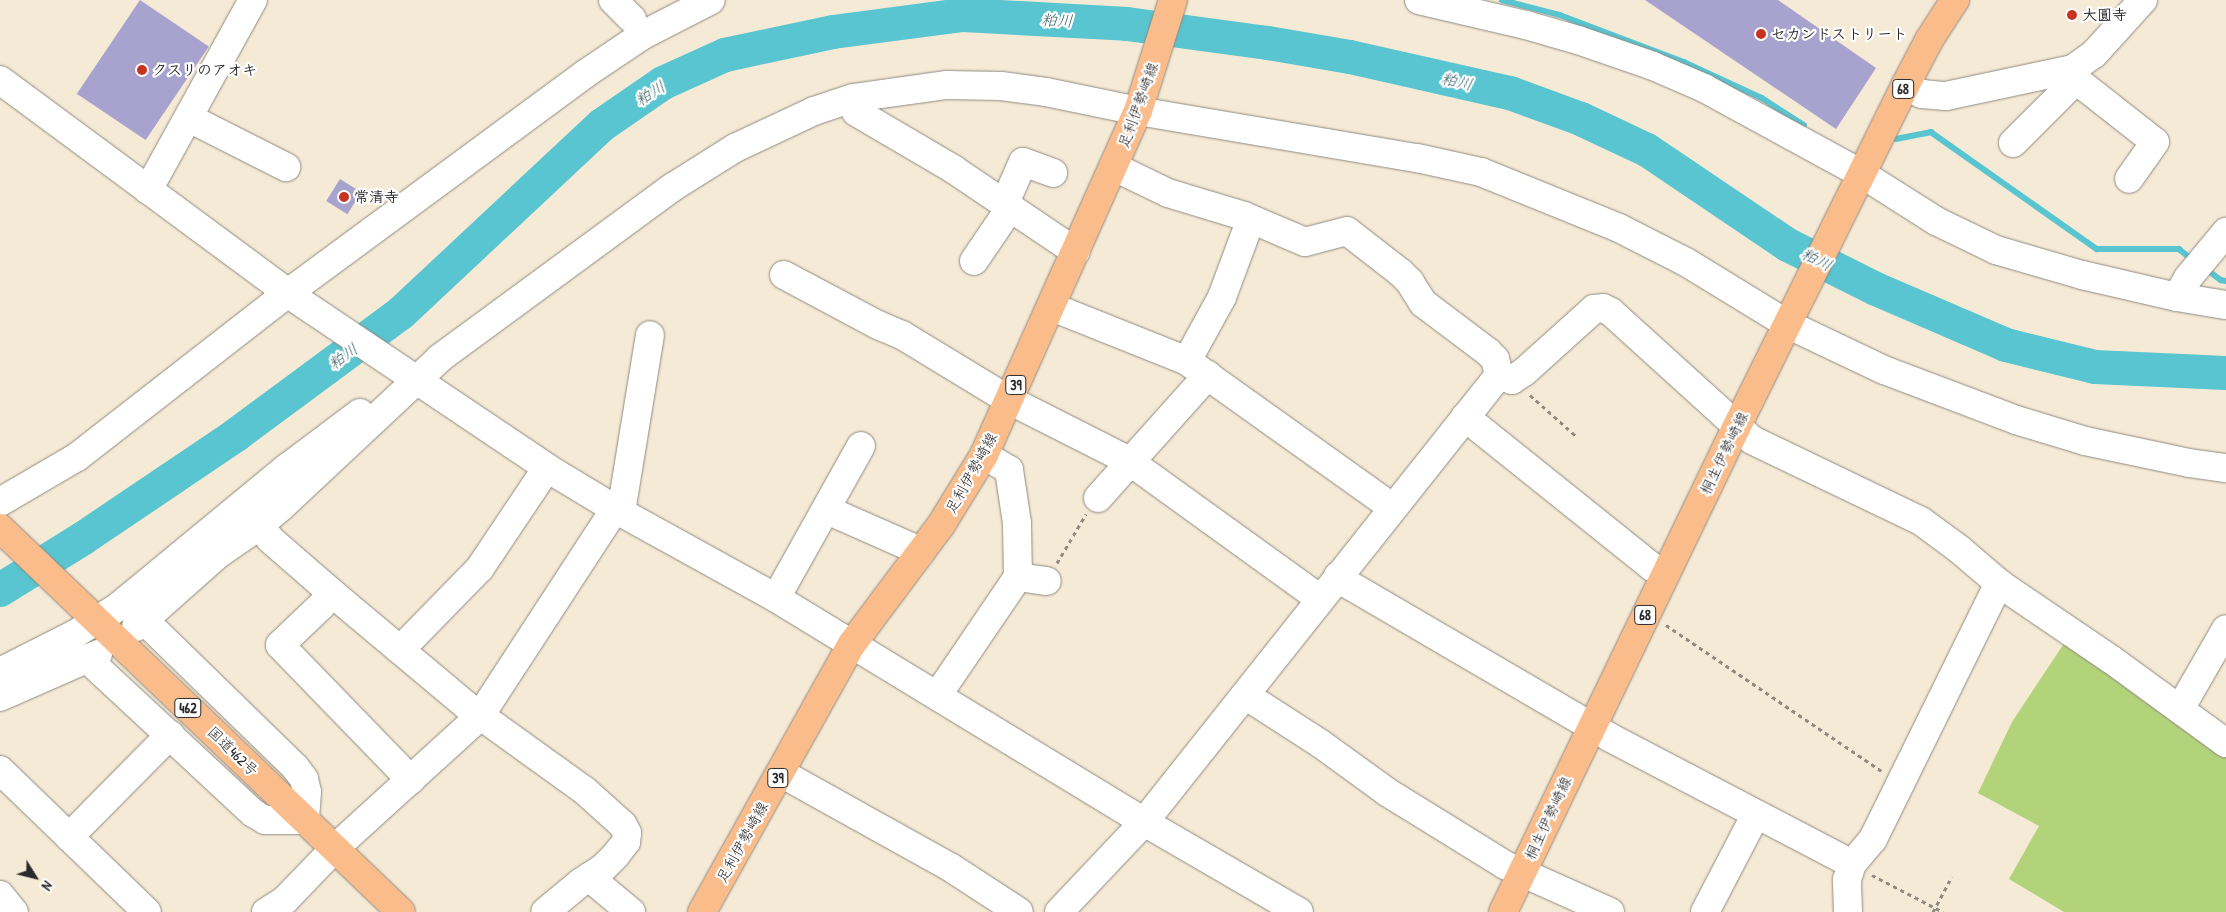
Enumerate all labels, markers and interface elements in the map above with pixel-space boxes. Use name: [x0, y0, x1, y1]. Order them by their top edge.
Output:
place label: 大圓寺: [2082, 6, 2127, 24]
marker: 大圓寺: [2066, 9, 2078, 21]
water label: 粕川: [1041, 10, 1073, 30]
place label: セカンドストリート: [1771, 25, 1906, 43]
marker: セカンドストリート: [1755, 28, 1767, 40]
street label: 足利伊勢崎線: [1114, 60, 1162, 150]
place label: クスリのアオキ: [152, 61, 257, 79]
marker: クスリのアオキ: [136, 64, 148, 76]
water label: 粕川: [1439, 68, 1475, 94]
water label: 粕川: [631, 76, 669, 110]
road number: 68: [1892, 78, 1914, 100]
place label: 常清寺: [354, 188, 399, 206]
marker: 常清寺: [338, 191, 350, 203]
water label: 粕川: [1798, 243, 1836, 275]
water label: 粕川: [324, 339, 362, 373]
road number: 39: [1005, 374, 1027, 396]
street label: 桐生伊勢崎線: [1696, 409, 1752, 497]
street label: 足利伊勢崎線: [941, 429, 1001, 517]
road number: 68: [1634, 604, 1656, 626]
road number: 462: [174, 696, 202, 720]
street label: 国道462号: [204, 722, 262, 780]
road number: 39: [767, 766, 789, 790]
street label: 桐生伊勢崎線: [1521, 773, 1575, 863]
street label: 足利伊勢崎線: [712, 798, 772, 886]
north arrow: [10, 852, 60, 902]
text: N: [38, 878, 57, 895]

